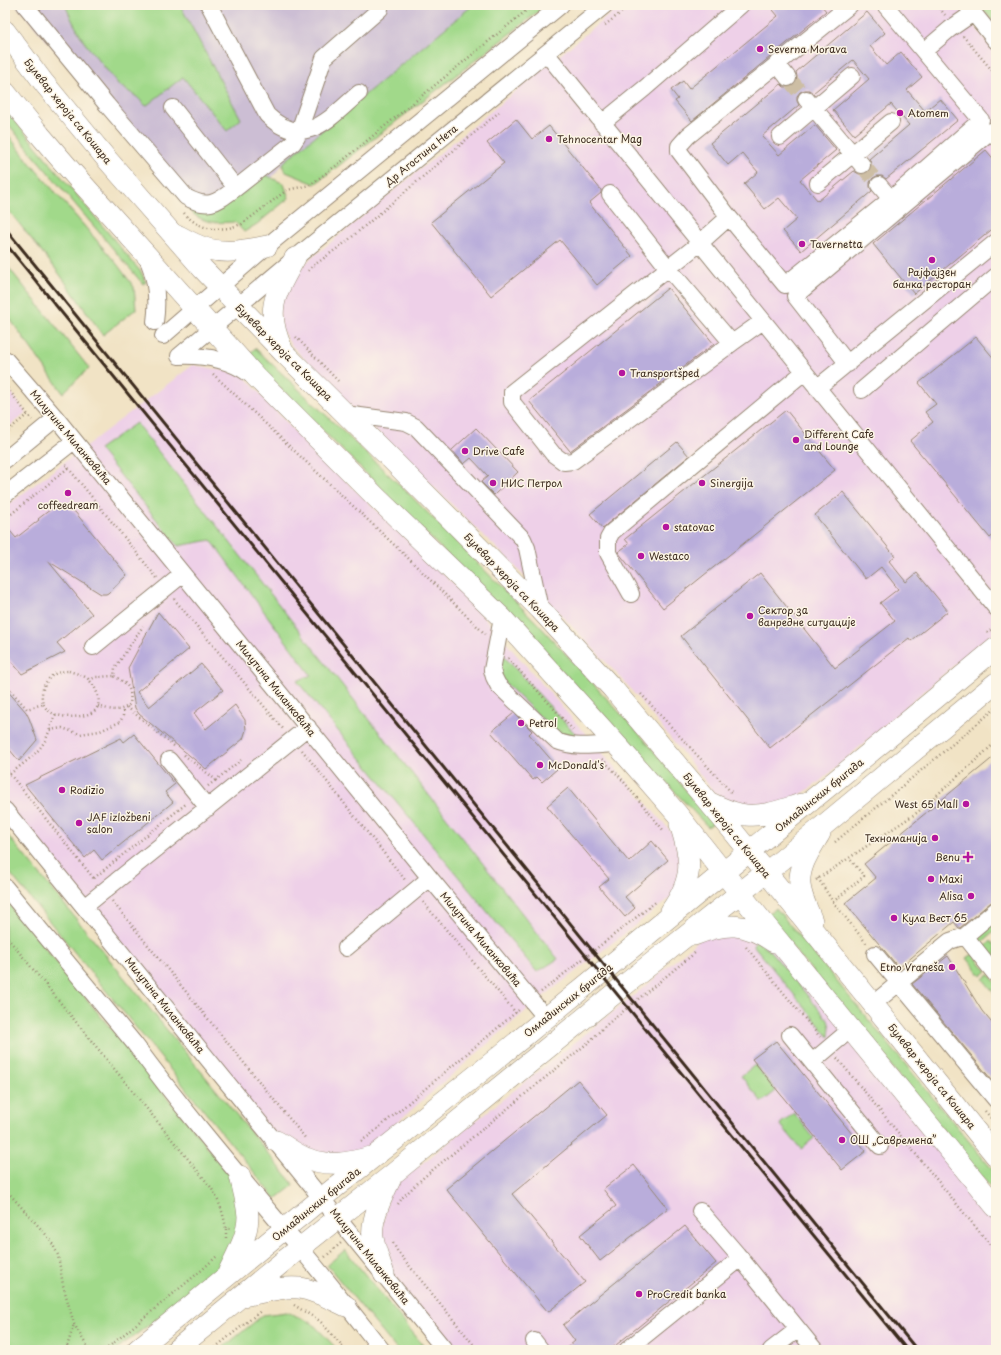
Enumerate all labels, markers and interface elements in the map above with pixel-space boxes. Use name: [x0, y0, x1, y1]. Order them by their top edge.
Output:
place label: Severna Morava: [768, 41, 847, 56]
marker: Severna Morava: [755, 44, 765, 54]
street label: Булевар хероја са Кошара: [20, 55, 116, 168]
place label: Atomem: [908, 105, 949, 120]
marker: Atomem: [895, 108, 905, 118]
street label: Др Агостина Нета: [380, 120, 461, 189]
place label: Tehnocentar Mag: [557, 131, 642, 146]
marker: Tehnocentar Mag: [544, 134, 554, 144]
place label: Tavernetta: [810, 236, 864, 251]
marker: Tavernetta: [797, 239, 807, 249]
marker: Рајфајзен банка ресторан: [927, 255, 937, 265]
place label: Рајфајзен банка ресторан: [893, 264, 971, 291]
street label: Булевар хероја са Кошара: [232, 300, 337, 405]
place label: Transportšped: [630, 365, 699, 380]
marker: Transportšped: [617, 368, 627, 378]
street label: Милутина Миланковића: [26, 386, 116, 489]
place label: Different Cafe and Lounge: [804, 426, 874, 453]
marker: Different Cafe and Lounge: [791, 435, 801, 445]
place label: Drive Cafe: [473, 443, 525, 458]
marker: Drive Cafe: [460, 446, 470, 456]
place label: НИС Петрол: [501, 475, 562, 490]
place label: Sinergija: [710, 475, 754, 490]
marker: НИС Петрол: [488, 478, 498, 488]
marker: Sinergija: [697, 478, 707, 488]
marker: coffeedream: [63, 488, 73, 498]
place label: coffeedream: [38, 497, 98, 512]
place label: statovac: [674, 519, 714, 534]
marker: statovac: [661, 522, 671, 532]
street label: Булевар хероја са Кошара: [460, 529, 564, 636]
place label: Westaco: [649, 548, 690, 563]
marker: Westaco: [636, 551, 646, 561]
place label: Сектор за ванредне ситуације: [758, 602, 856, 629]
marker: Сектор за ванредне ситуације: [745, 611, 755, 621]
street label: Милутина Миланковића: [232, 636, 320, 740]
place label: Petrol: [529, 715, 557, 730]
marker: Petrol: [516, 718, 526, 728]
street label: Омладинских бригада: [771, 754, 867, 835]
place label: McDonald's: [548, 757, 605, 772]
marker: McDonald's: [535, 760, 545, 770]
street label: Булевар хероја са Кошара: [679, 769, 775, 882]
place label: Rodizio: [70, 782, 104, 797]
marker: Rodizio: [57, 785, 67, 795]
place label: West 65 Mall: [894, 796, 958, 811]
marker: West 65 Mall: [961, 799, 971, 809]
place label: JAF izložbeni salon: [87, 809, 151, 836]
marker: JAF izložbeni salon: [74, 818, 84, 828]
place label: Техноманија: [865, 830, 928, 845]
marker: Техноманија: [930, 833, 940, 843]
place label: Benu: [935, 849, 960, 864]
marker: Benu: [963, 852, 973, 862]
place label: Maxi: [939, 871, 963, 886]
marker: Maxi: [926, 874, 936, 884]
street label: Милутина Миланковића: [436, 888, 526, 991]
place label: Alisa: [939, 888, 964, 903]
marker: Alisa: [966, 891, 976, 901]
place label: Кула Вест 65: [902, 910, 967, 926]
marker: Кула Вест 65: [889, 913, 899, 923]
street label: Милутина Миланковића: [121, 953, 209, 1057]
street label: Омладинских бригада: [520, 959, 616, 1040]
place label: Etno Vraneša: [880, 959, 945, 974]
marker: Etno Vraneša: [947, 962, 957, 972]
street label: Булевар хероја са Кошара: [884, 1020, 980, 1133]
place label: ОШ „Савремена”: [850, 1132, 936, 1147]
marker: ОШ „Савремена”: [837, 1135, 847, 1145]
street label: Омладинских бригада: [268, 1163, 364, 1244]
street label: Милутина Миланковића: [326, 1204, 414, 1308]
place label: ProCredit banka: [647, 1286, 727, 1301]
marker: ProCredit banka: [634, 1289, 644, 1299]

